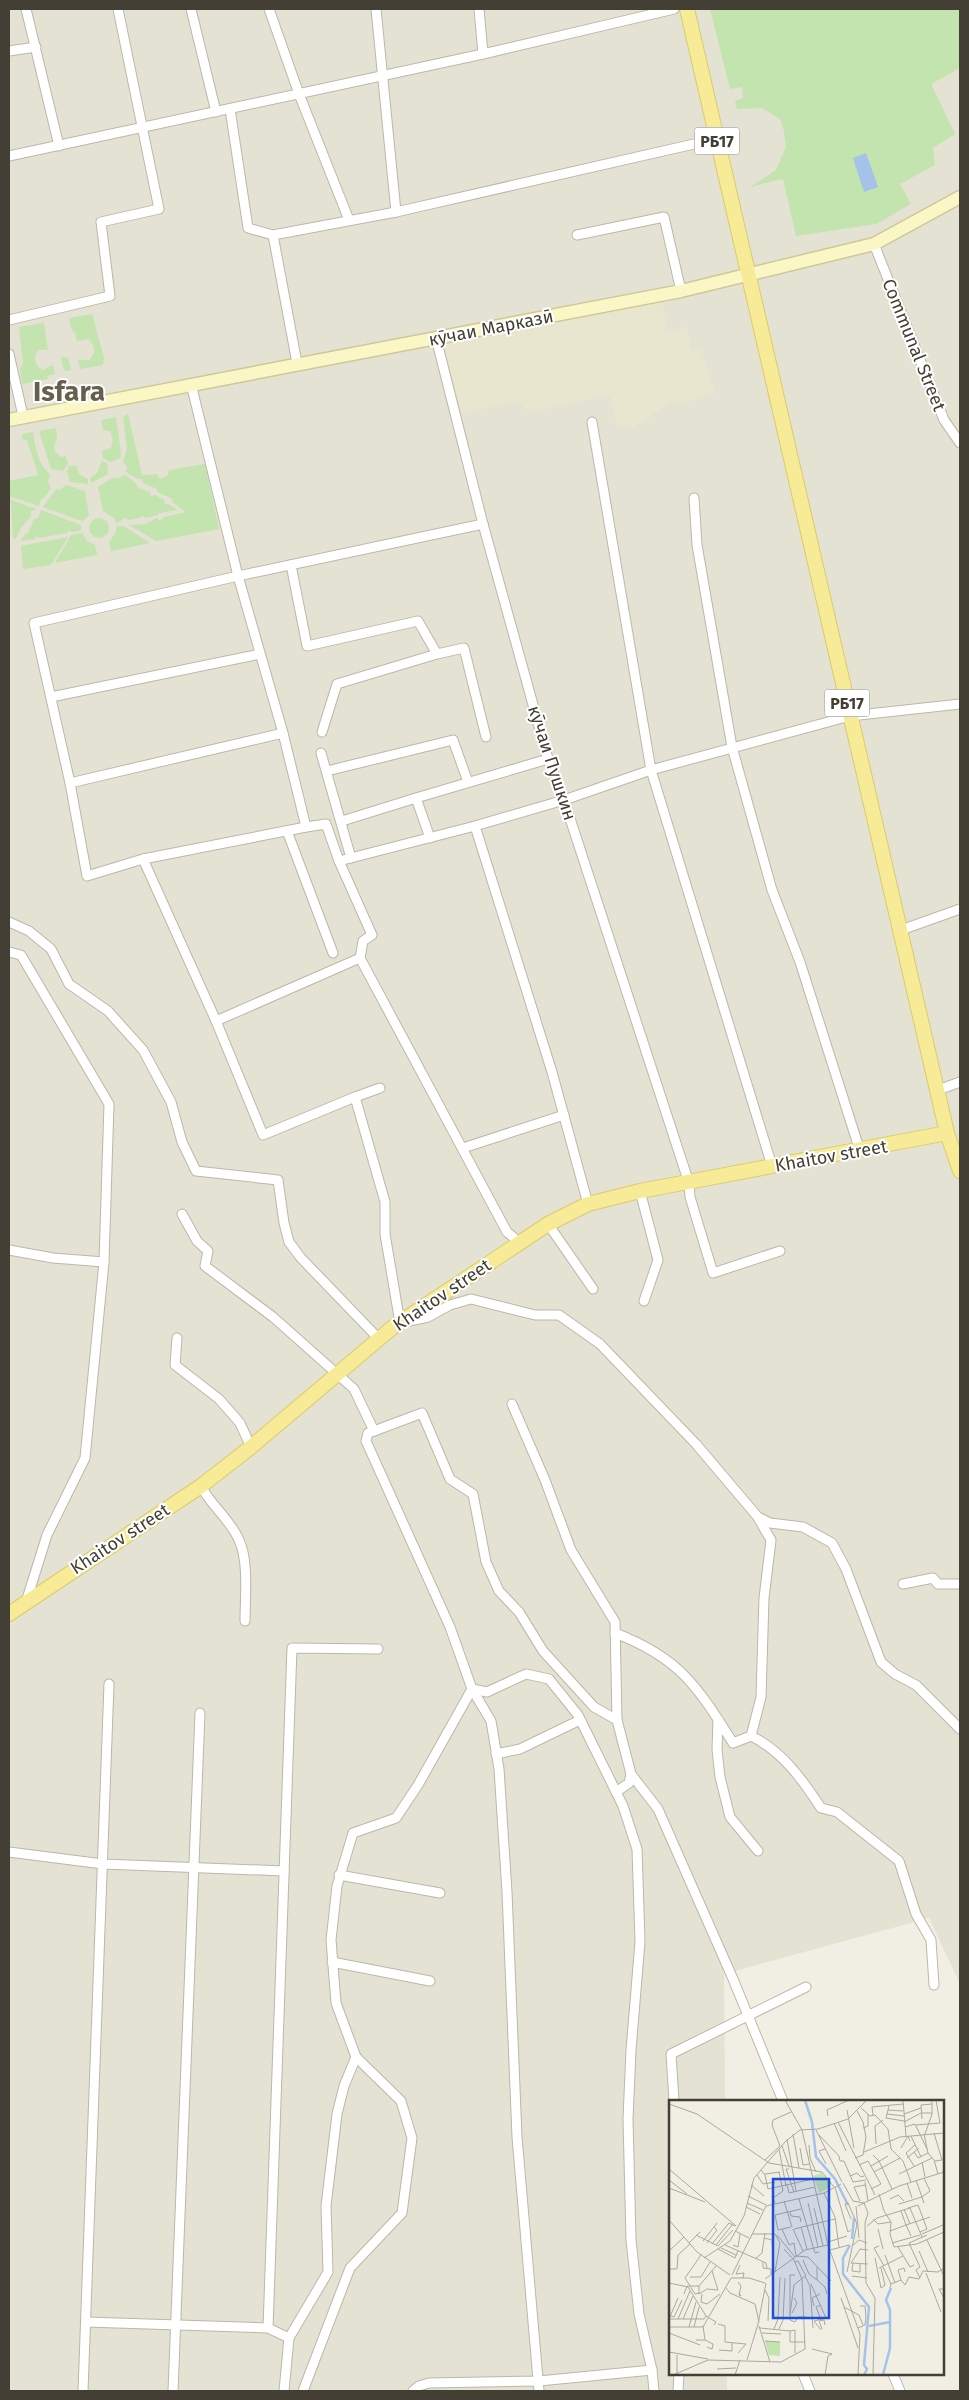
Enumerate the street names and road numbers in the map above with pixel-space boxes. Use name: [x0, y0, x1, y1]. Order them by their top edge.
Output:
road number: РБ17: [694, 128, 740, 154]
street label: Communal Street: [877, 276, 951, 415]
street label: кӯчаи Марказӣ: [427, 305, 555, 351]
road number: РБ17: [824, 690, 870, 716]
street label: кӯчаи Пушкин: [523, 703, 581, 823]
street label: Khaitov street: [773, 1135, 889, 1177]
street label: Khaitov street: [389, 1254, 496, 1336]
street label: Khaitov street: [66, 1499, 174, 1579]

